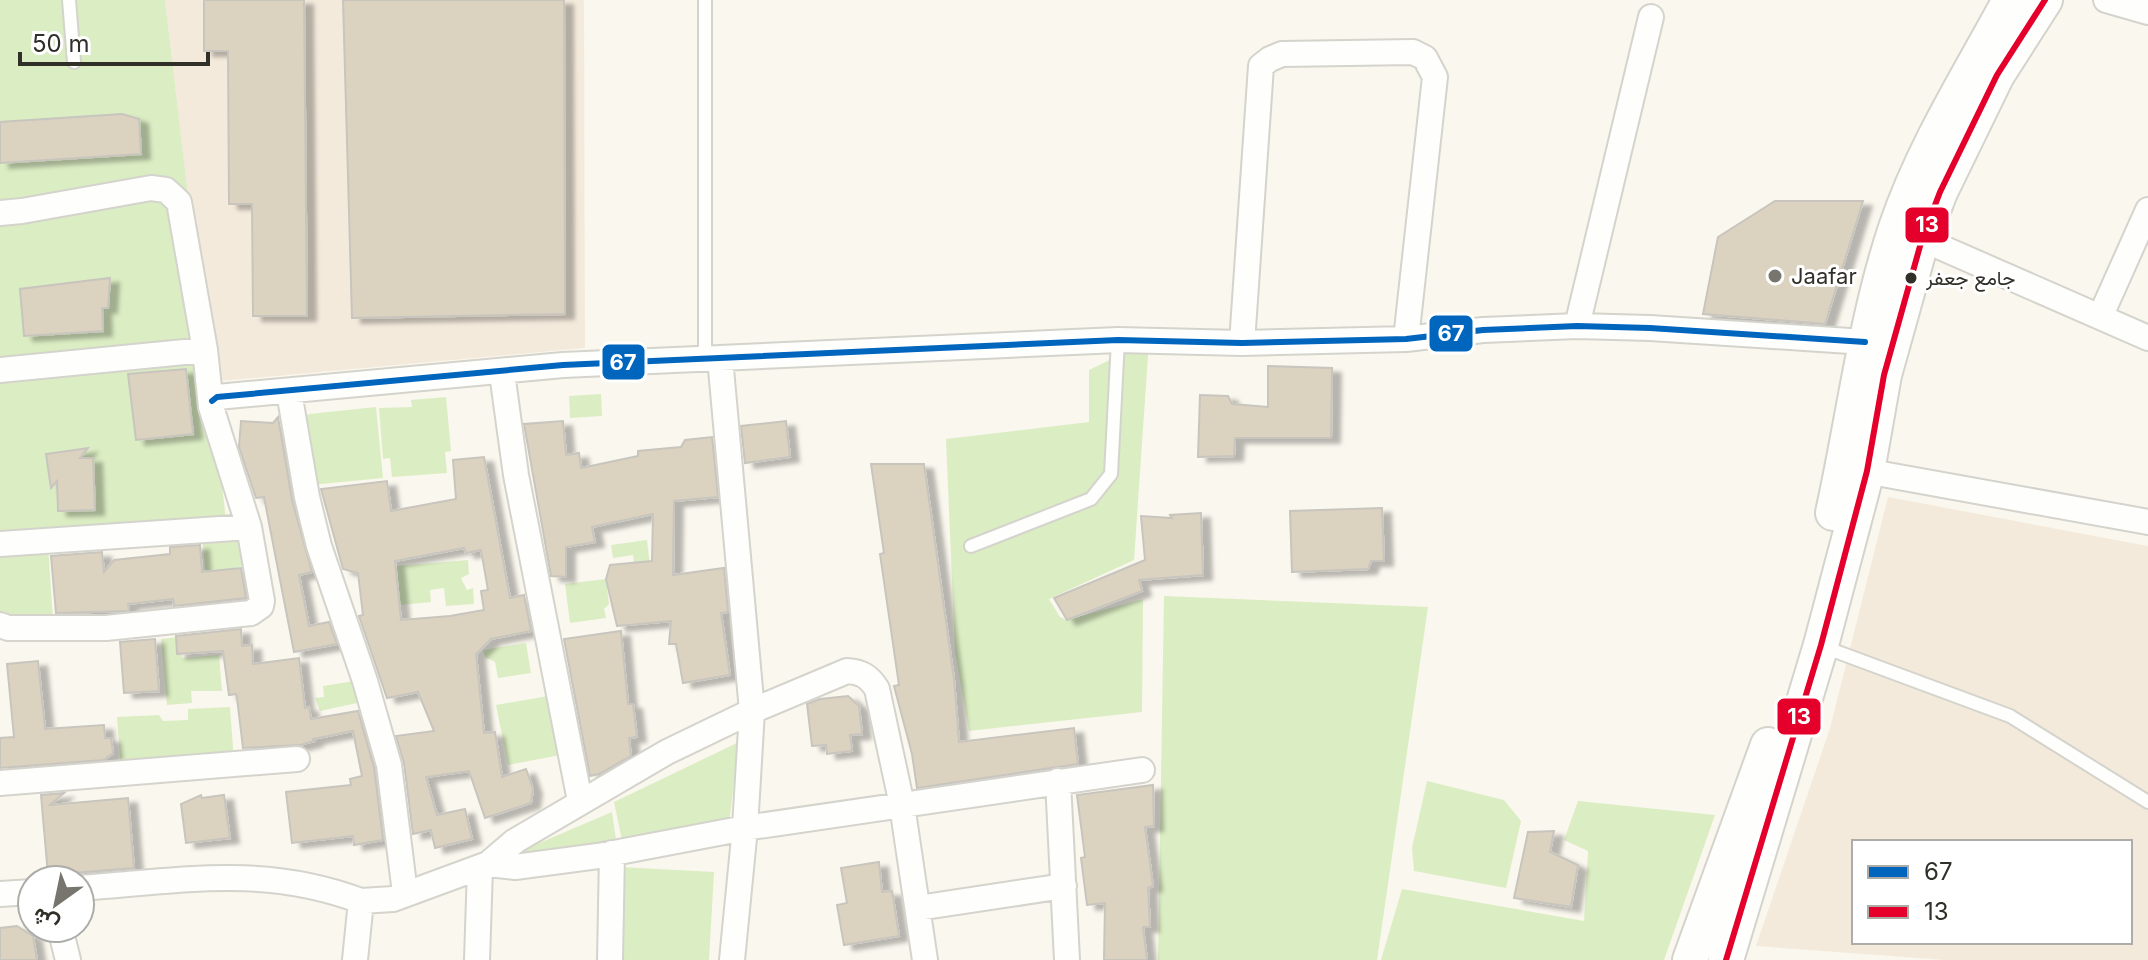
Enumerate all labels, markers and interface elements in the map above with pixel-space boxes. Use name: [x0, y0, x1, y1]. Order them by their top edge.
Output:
scale bar: [20, 16, 208, 66]
text: 50 m: [32, 29, 90, 58]
line badge: 13: [1904, 206, 1950, 244]
text: 13: [1915, 211, 1939, 237]
place label: Jaafar: [1791, 263, 1857, 289]
place label: جامع جعفر: [1925, 266, 2015, 292]
marker: Jaafar: [1766, 267, 1784, 285]
marker: جامع جعفر: [1903, 270, 1919, 286]
line badge: 67: [1428, 314, 1474, 353]
text: 67: [1437, 320, 1465, 346]
line badge: 67: [601, 343, 646, 381]
text: 67: [609, 349, 637, 375]
line badge: 13: [1776, 697, 1822, 736]
text: 13: [1787, 703, 1811, 729]
legend: [1852, 840, 2132, 944]
text: 67: [1924, 857, 1952, 886]
north arrow: [16, 864, 96, 944]
text: 13: [1924, 897, 1949, 926]
text: ش: [27, 902, 64, 939]

